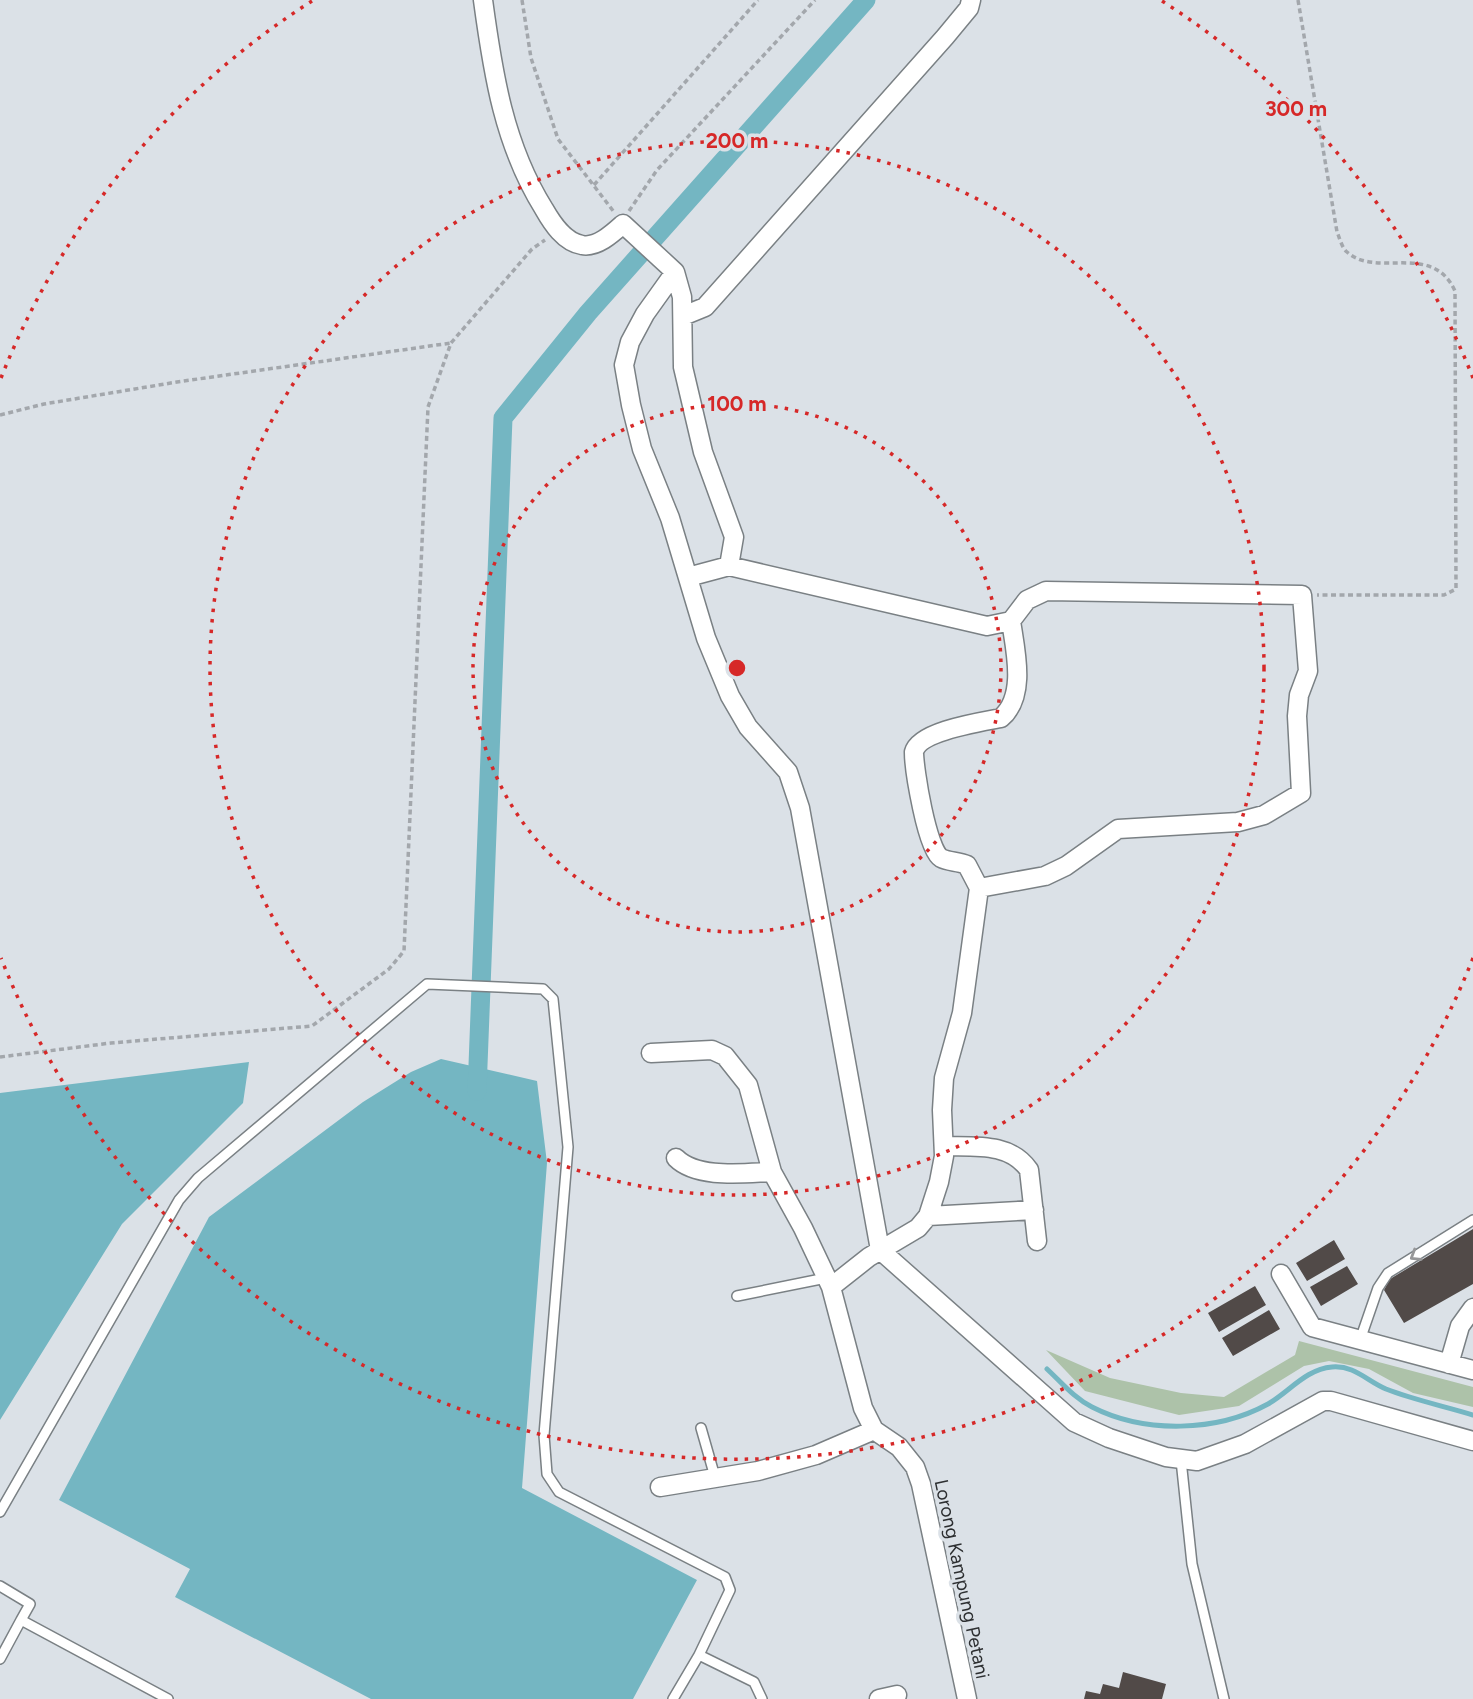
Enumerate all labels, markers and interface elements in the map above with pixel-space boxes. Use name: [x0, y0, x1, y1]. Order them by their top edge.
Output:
text: 300 m: [1265, 96, 1327, 121]
text: 200 m: [706, 128, 768, 153]
text: 100 m: [707, 391, 767, 416]
centre of rings: [725, 656, 749, 680]
one-way arrow: [1410, 1247, 1423, 1260]
street label: Lorong Kampung Petani: [930, 1477, 994, 1681]

